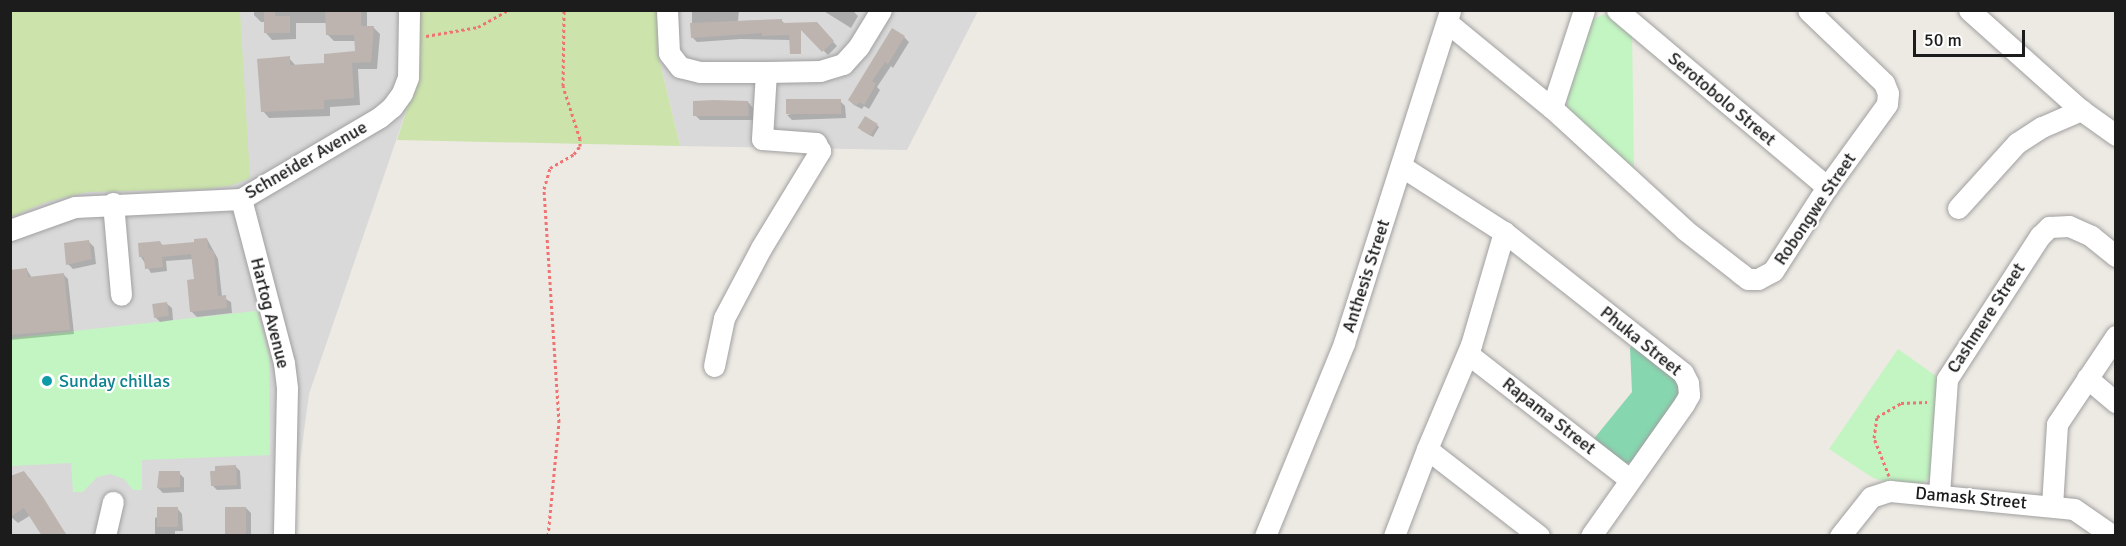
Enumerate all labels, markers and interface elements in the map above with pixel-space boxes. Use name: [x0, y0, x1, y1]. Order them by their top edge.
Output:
scale bar: [1916, 18, 2028, 56]
text: 50 m: [1924, 29, 1962, 51]
street label: Serotobolo Street: [1664, 48, 1780, 150]
street label: Schneider Avenue: [241, 116, 371, 204]
street label: Robongwe Street: [1769, 149, 1861, 269]
street label: Anthesis Street: [1338, 217, 1394, 335]
street label: Hartog Avenue: [246, 255, 294, 371]
street label: Cashmere Street: [1942, 259, 2030, 377]
street label: Phuka Street: [1596, 301, 1686, 381]
place label: Sunday chillas: [59, 370, 170, 392]
street label: Rapama Street: [1498, 373, 1600, 459]
marker: Sunday chillas: [40, 374, 54, 388]
street label: Damask Street: [1914, 482, 2028, 514]

